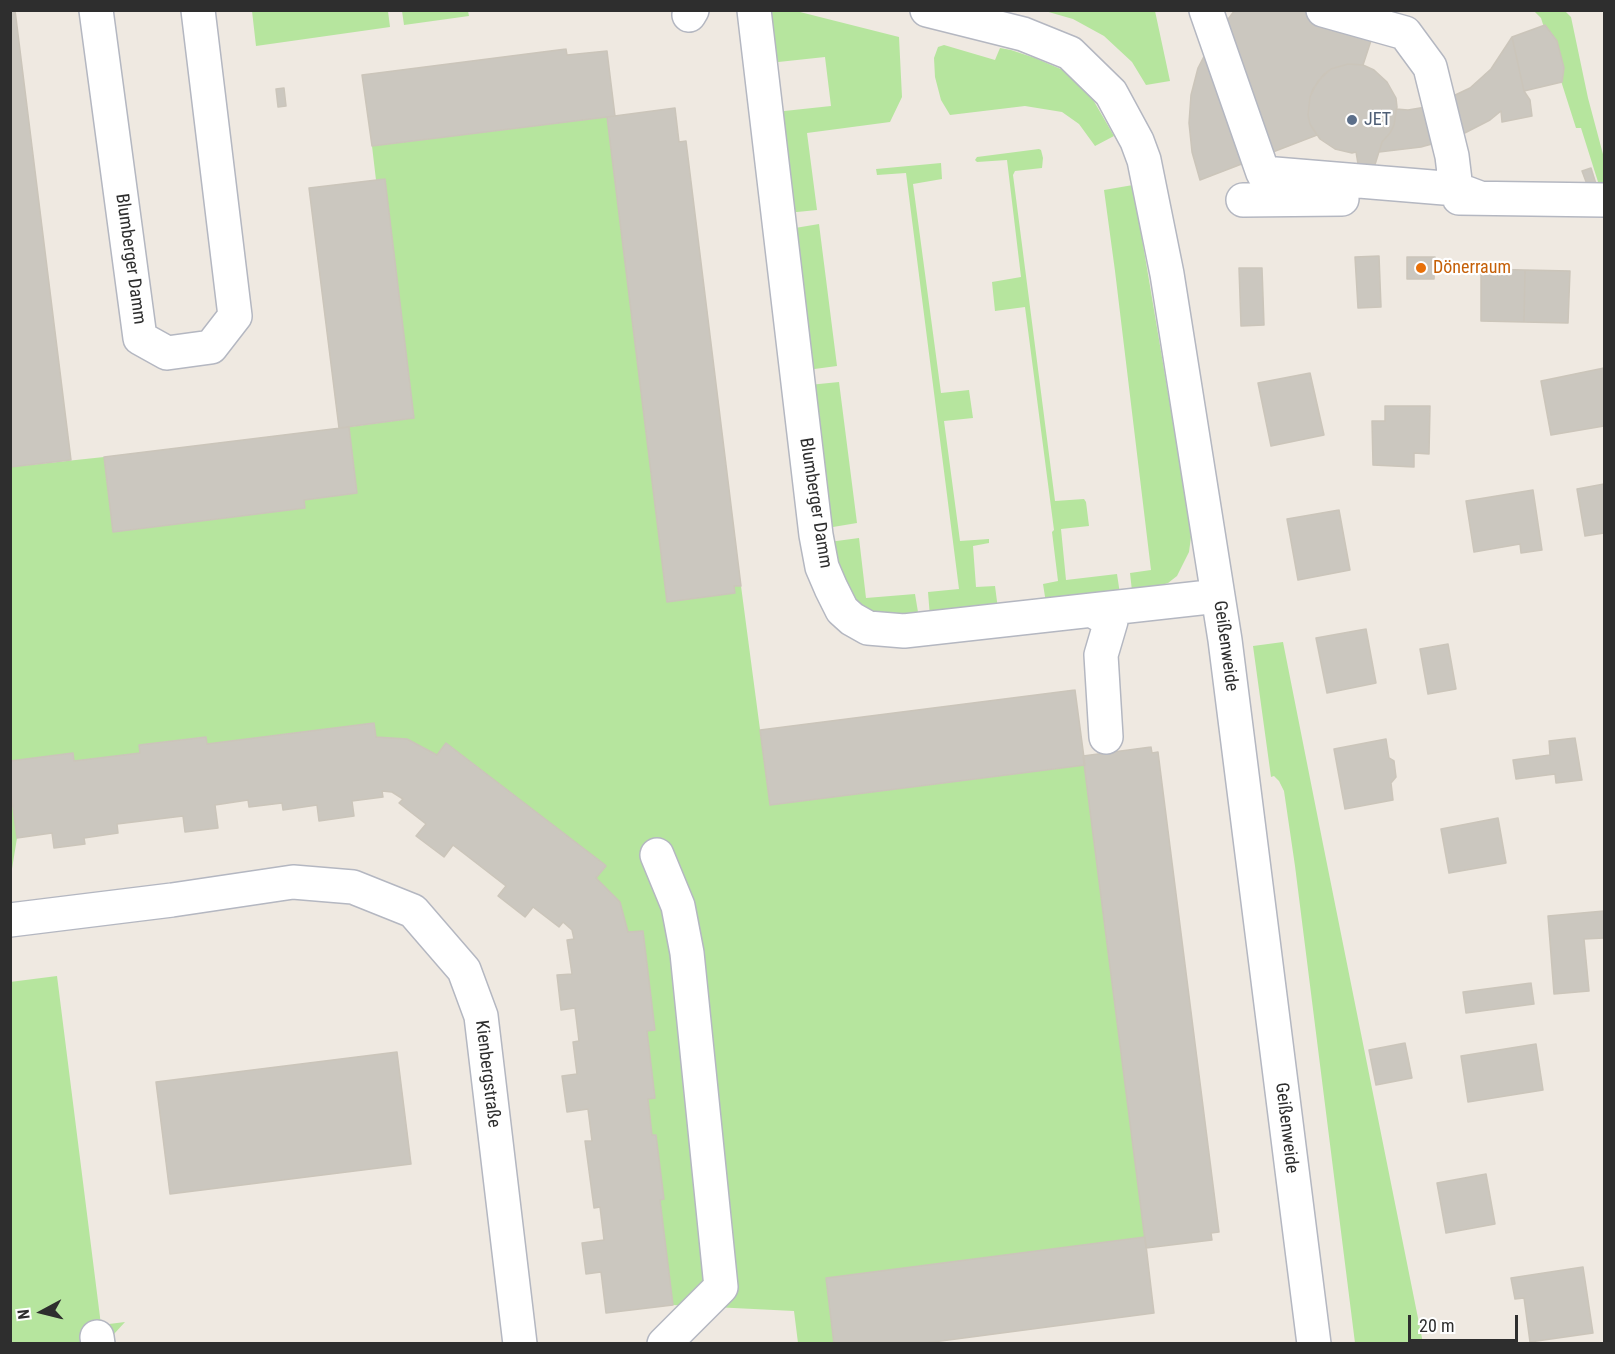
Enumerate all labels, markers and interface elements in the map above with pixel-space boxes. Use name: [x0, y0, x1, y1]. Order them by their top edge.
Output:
place label: JET: [1364, 109, 1391, 131]
marker: JET: [1345, 113, 1359, 127]
street label: Blumberger Damm: [110, 192, 150, 326]
place label: Dönerraum: [1433, 257, 1511, 279]
marker: Dönerraum: [1414, 261, 1428, 275]
street label: Blumberger Damm: [794, 436, 836, 570]
street label: Geißenweide: [1208, 599, 1242, 693]
street label: Kienbergstraße: [470, 1019, 504, 1129]
street label: Geißenweide: [1270, 1081, 1302, 1175]
north arrow: [12, 1282, 72, 1342]
scale bar: [1411, 1303, 1520, 1341]
text: N: [14, 1308, 34, 1320]
text: 20 m: [1419, 1315, 1454, 1336]

